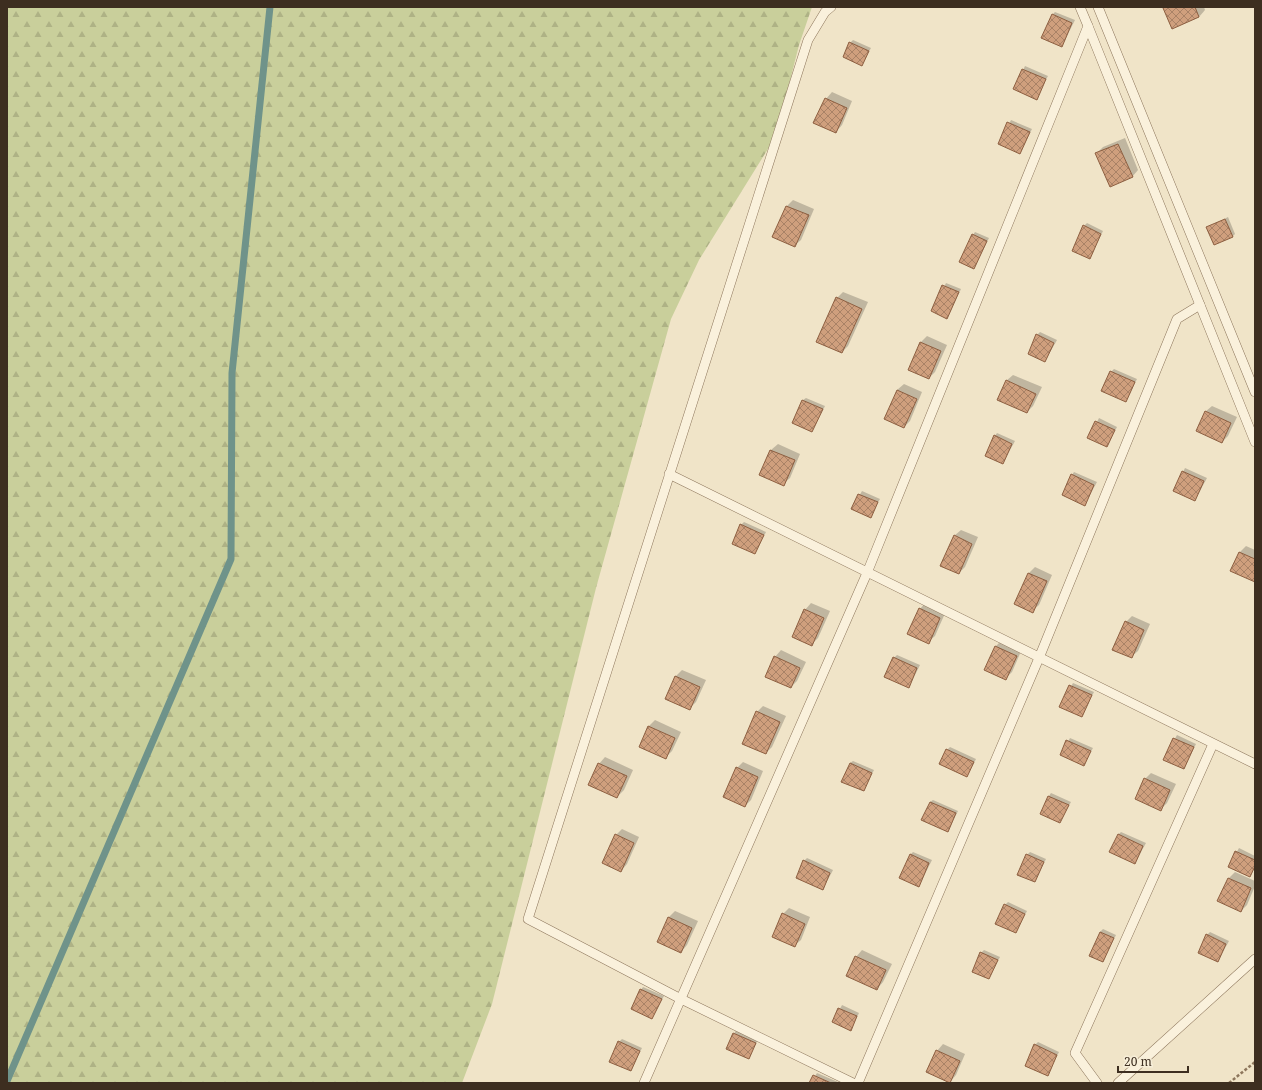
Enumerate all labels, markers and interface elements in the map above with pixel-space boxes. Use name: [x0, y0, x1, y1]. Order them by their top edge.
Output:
scale bar: [1118, 1048, 1188, 1074]
text: 20 m: [1124, 1053, 1152, 1070]

